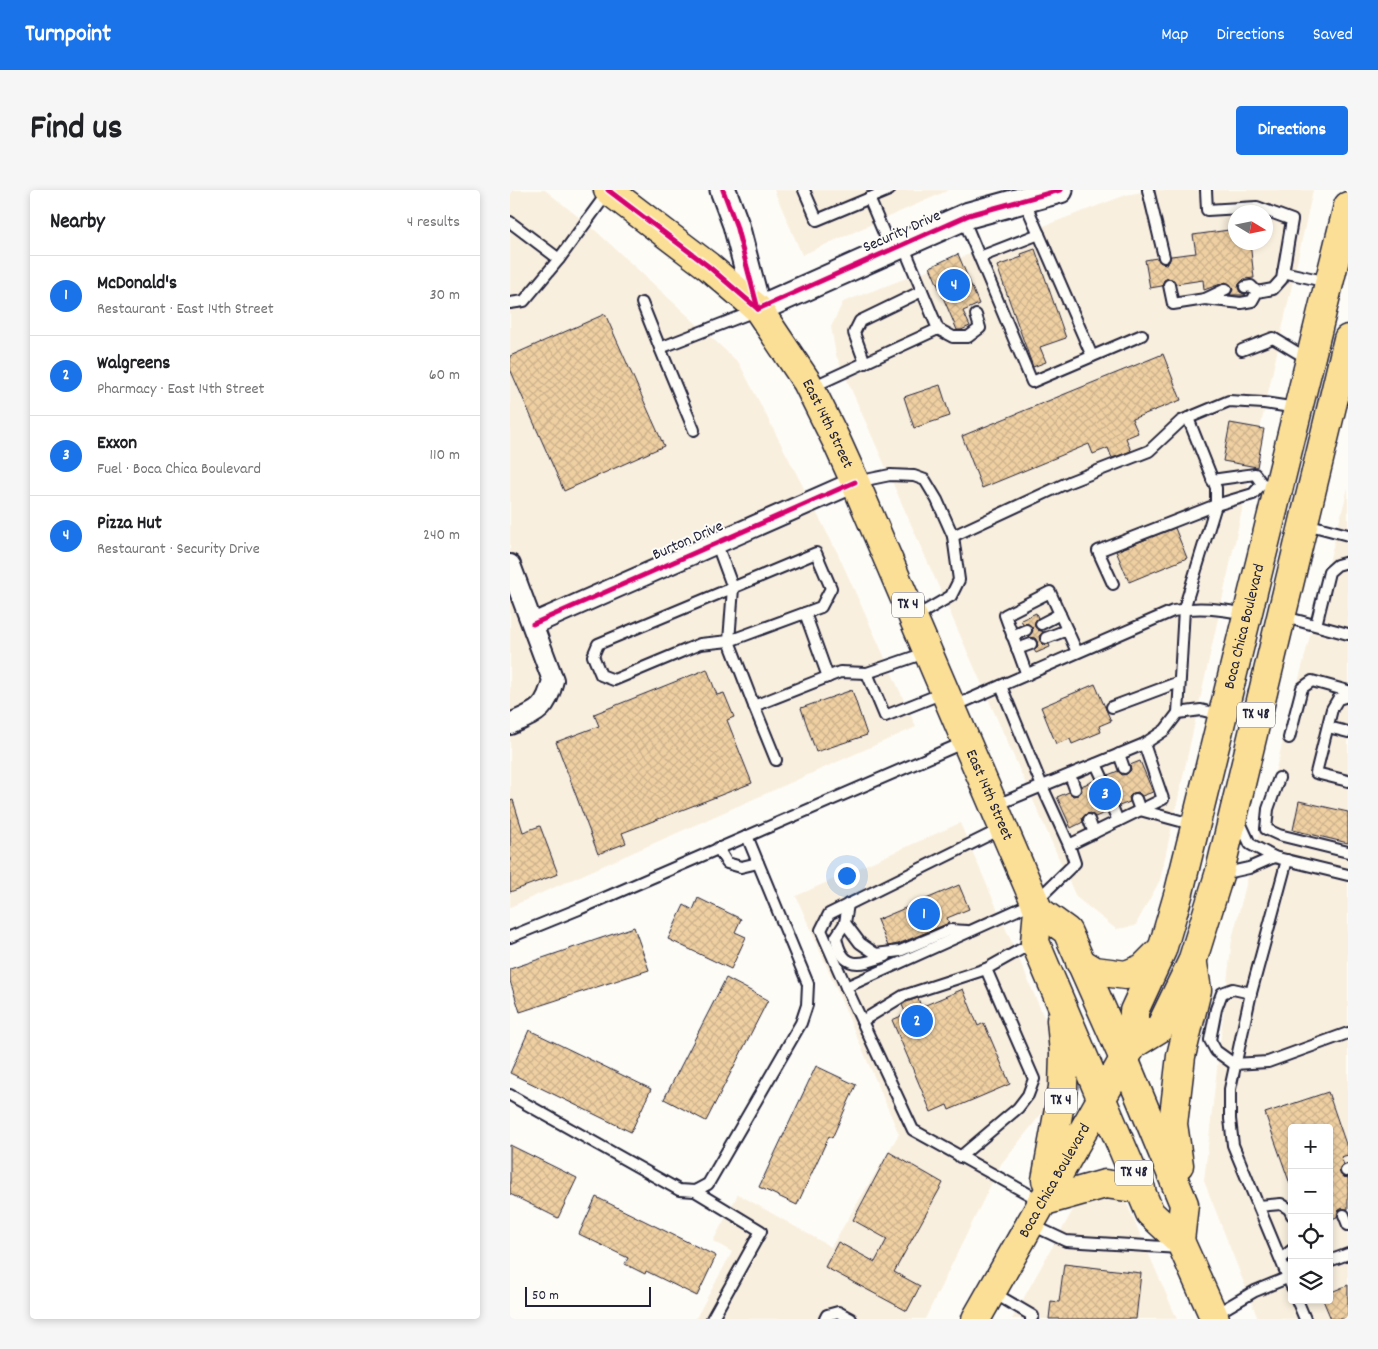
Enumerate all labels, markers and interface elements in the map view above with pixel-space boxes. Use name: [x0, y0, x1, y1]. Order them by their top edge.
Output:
text: Turnpoint: [25, 18, 111, 52]
text: Map: [1161, 23, 1188, 48]
text: Directions: [1216, 23, 1285, 48]
text: Saved: [1313, 23, 1353, 48]
text: Find us: [30, 105, 122, 155]
button: Directions: [1236, 106, 1348, 155]
street label: Security Drive: [859, 205, 945, 259]
north arrow: [1228, 205, 1273, 250]
text: Nearby: [50, 208, 105, 238]
text: 4 results: [407, 211, 460, 234]
pin: 4: [938, 266, 970, 304]
text: McDonald's: [97, 271, 177, 298]
text: 1: [64, 284, 68, 307]
text: 30 m: [430, 284, 460, 307]
text: Restaurant · East 14th Street: [97, 298, 274, 321]
text: Walgreens: [97, 351, 170, 378]
text: 2: [63, 364, 70, 387]
text: 60 m: [429, 364, 460, 387]
street label: East 14th Street: [796, 375, 859, 472]
text: Pharmacy · East 14th Street: [97, 378, 264, 401]
text: Exxon: [97, 431, 137, 458]
text: 3: [62, 444, 70, 467]
text: 110 m: [430, 444, 460, 467]
text: Fuel · Boca Chica Boulevard: [97, 458, 261, 481]
text: Pizza Hut: [97, 511, 162, 538]
street label: Burton Drive: [649, 515, 727, 567]
text: 4: [63, 524, 69, 547]
text: 240 m: [423, 524, 460, 547]
text: Restaurant · Security Drive: [97, 538, 260, 561]
street label: Boca Chica Boulevard: [1218, 561, 1271, 692]
road number: TX 4: [892, 592, 924, 618]
road number: TX 48: [1237, 702, 1275, 728]
street label: East 14th Street: [959, 746, 1019, 844]
pin: 3: [1089, 775, 1121, 813]
your location: [834, 863, 860, 889]
pin: 1: [908, 895, 940, 933]
pin: 2: [901, 1002, 933, 1040]
road number: TX 4: [1045, 1088, 1077, 1114]
street label: Boca Chica Boulevard: [1013, 1119, 1096, 1242]
map controls: [1288, 1124, 1333, 1304]
button: +: [1288, 1124, 1333, 1169]
road number: TX 48: [1115, 1160, 1153, 1186]
button: −: [1288, 1169, 1333, 1214]
button: locate: [1288, 1214, 1333, 1259]
button: layers: [1288, 1259, 1333, 1304]
scale bar: [525, 1284, 651, 1307]
text: 50 m: [532, 1286, 559, 1306]

